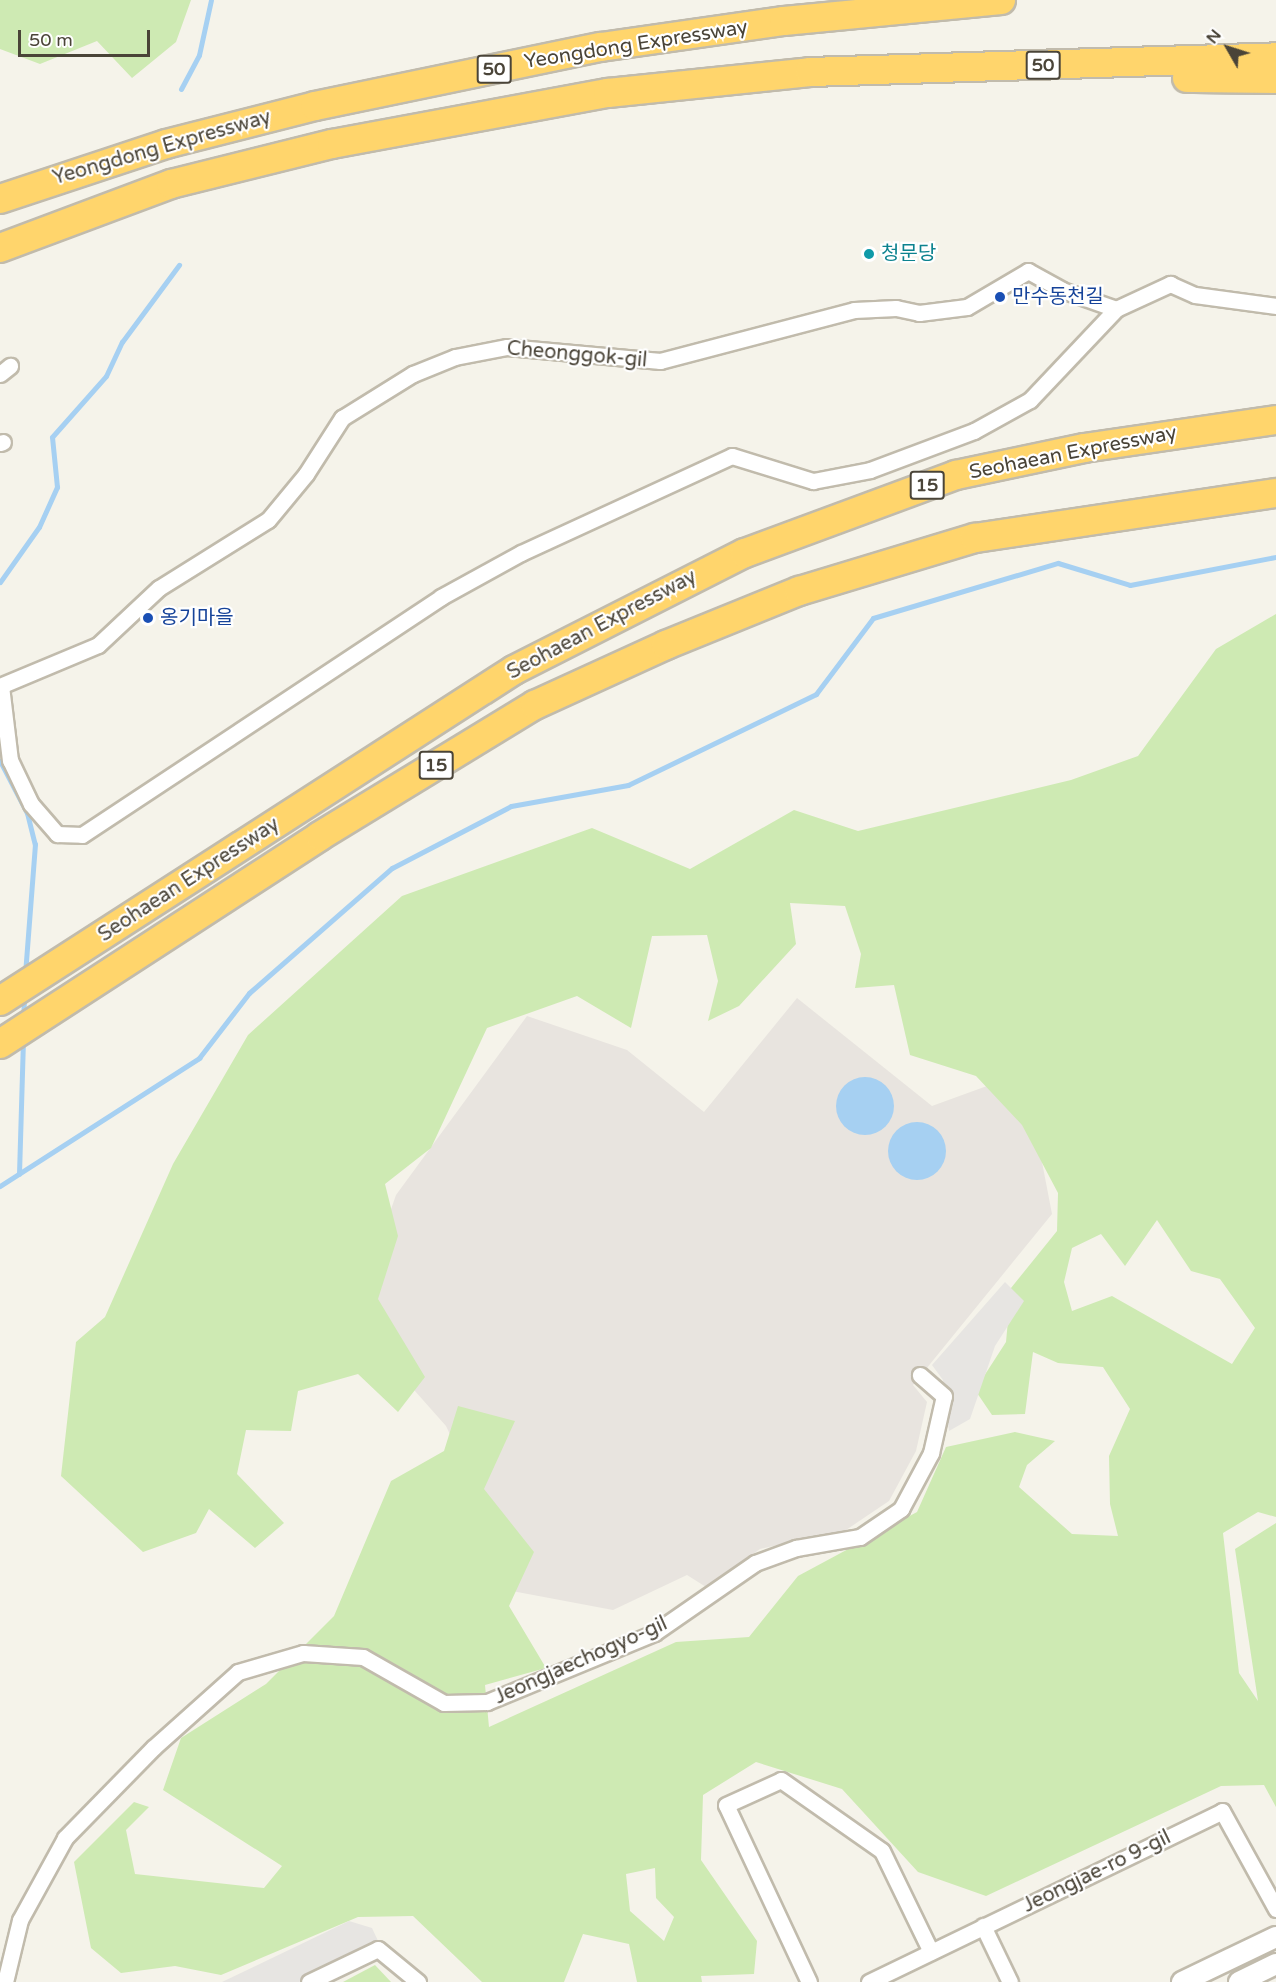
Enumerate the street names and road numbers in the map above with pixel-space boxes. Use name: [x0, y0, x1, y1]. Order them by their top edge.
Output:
street label: Yeongdong Expressway: [523, 15, 749, 75]
road number: 50: [1025, 50, 1061, 80]
road number: 50: [476, 54, 512, 84]
street label: Yeongdong Expressway: [50, 105, 274, 191]
street label: Cheonggok-gil: [506, 337, 648, 373]
street label: Seohaean Expressway: [967, 421, 1179, 485]
road number: 15: [909, 470, 945, 500]
street label: Seohaean Expressway: [503, 565, 701, 685]
road number: 15: [418, 750, 454, 780]
street label: Seohaean Expressway: [94, 813, 284, 947]
street label: Jeongjaechogyo-gil: [491, 1612, 671, 1710]
street label: Jeongjae-ro 9-gil: [1019, 1826, 1175, 1918]

